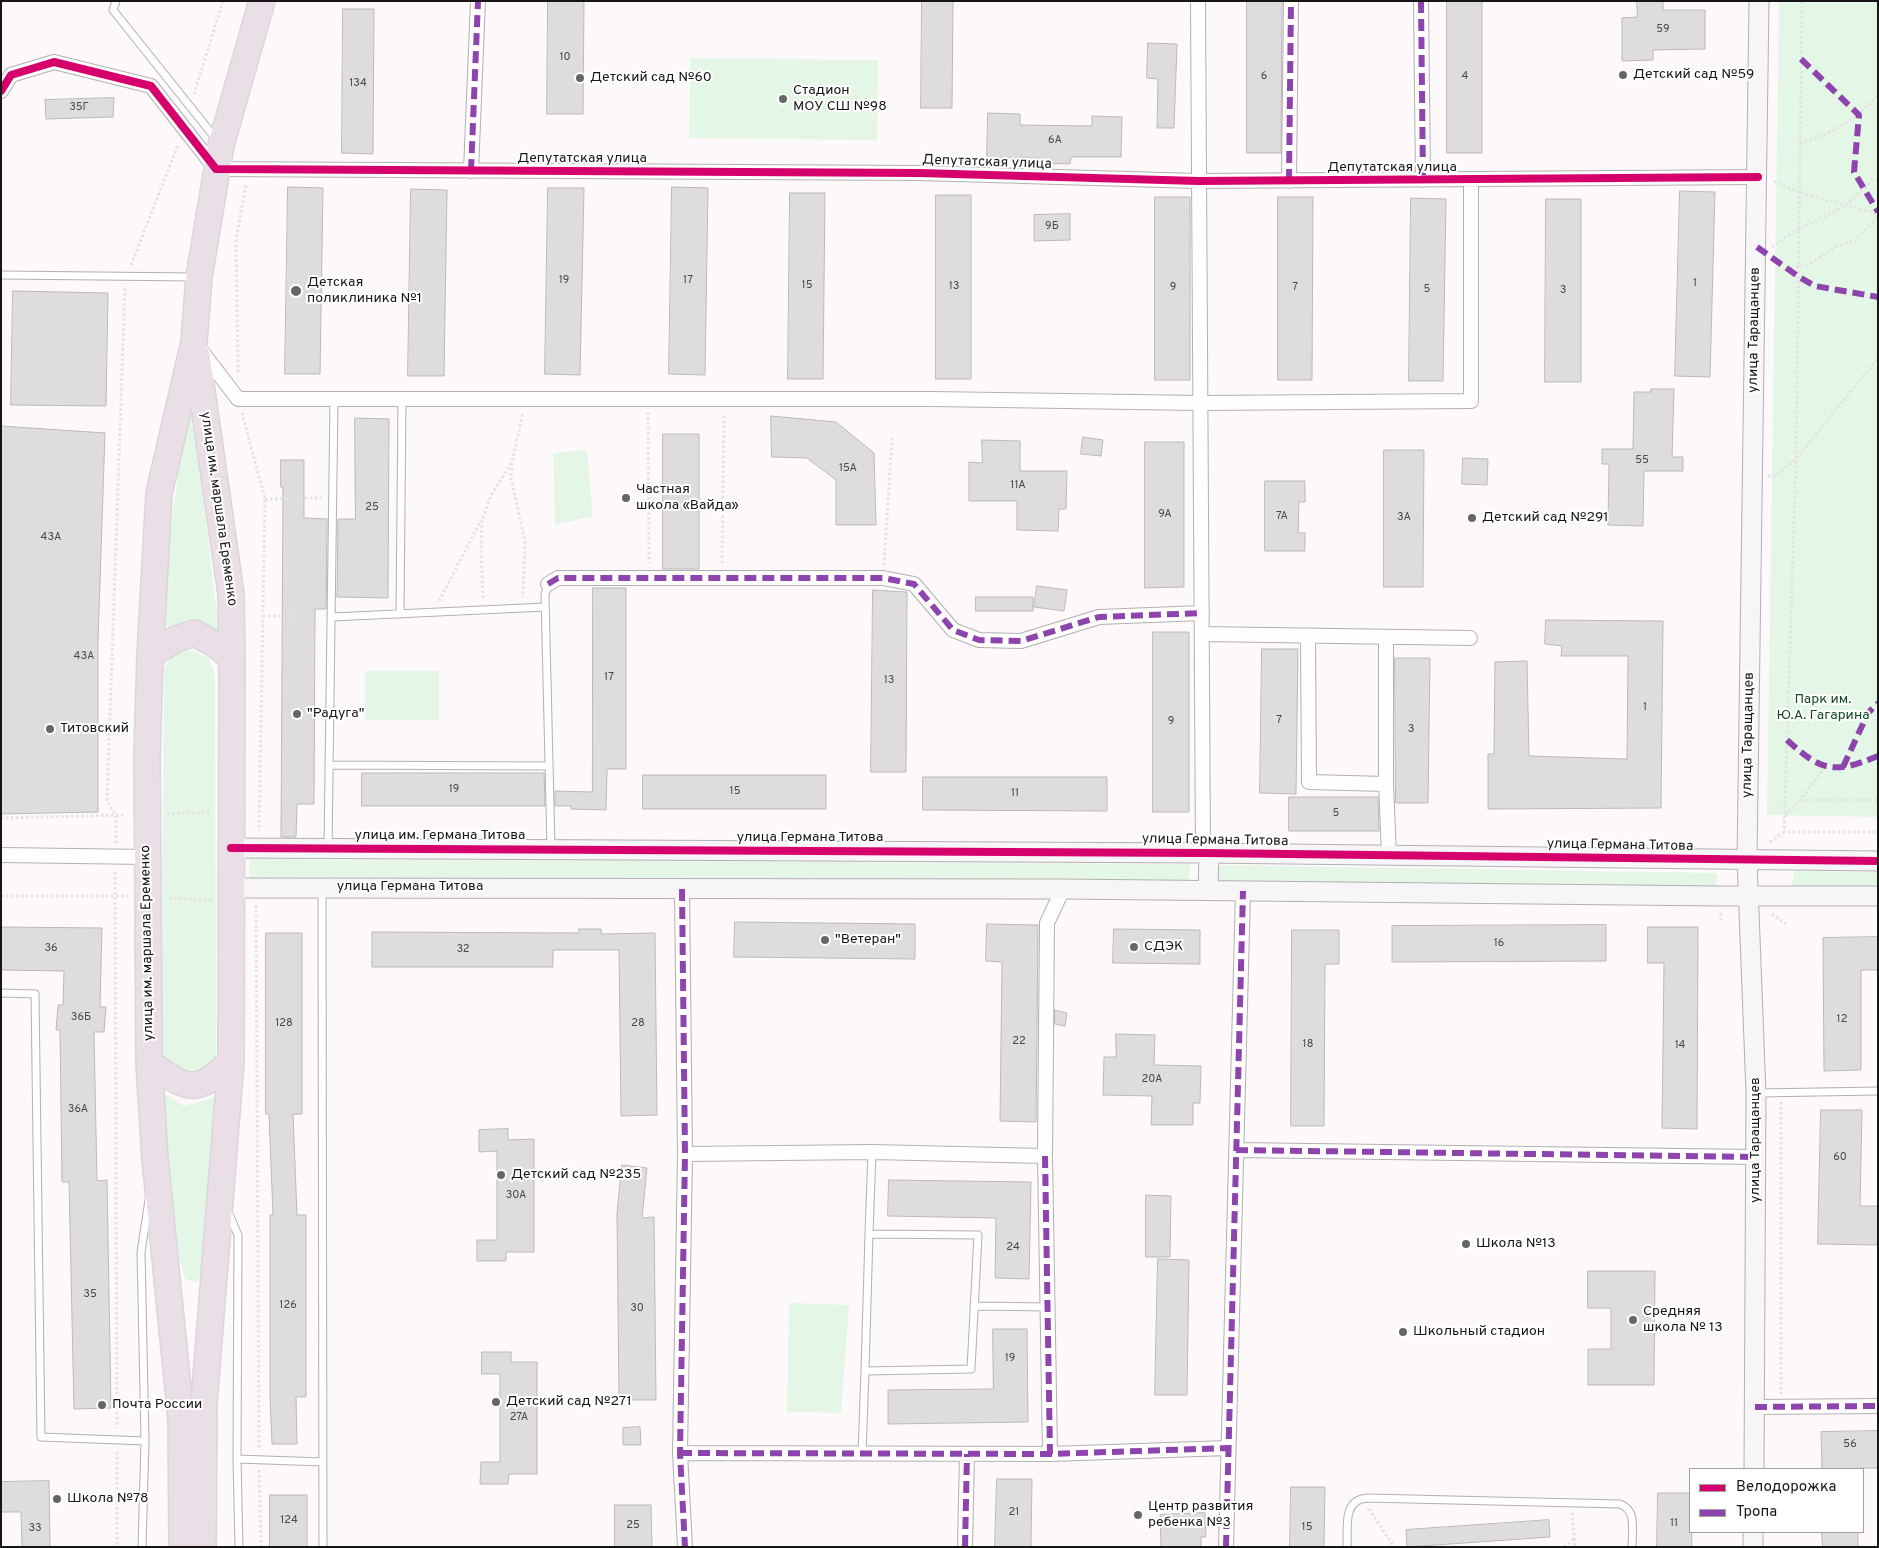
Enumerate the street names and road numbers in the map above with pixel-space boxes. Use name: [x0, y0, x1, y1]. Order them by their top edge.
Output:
street label: Депутатская улица: [517, 151, 647, 167]
street label: Депутатская улица: [922, 152, 1052, 174]
street label: Депутатская улица: [1327, 160, 1457, 176]
street label: улица Таращанцев: [1746, 267, 1764, 393]
street label: улица им. маршала Еременко: [196, 411, 240, 607]
street label: улица Таращанцев: [1740, 672, 1758, 798]
street label: улица им. Германа Титова: [355, 828, 525, 844]
street label: улица Германа Титова: [737, 830, 883, 846]
street label: улица Германа Титова: [1142, 831, 1288, 851]
street label: улица Германа Титова: [1547, 836, 1693, 856]
street label: улица им. маршала Еременко: [138, 845, 158, 1041]
street label: улица Германа Титова: [337, 879, 483, 895]
street label: улица Таращанцев: [1748, 1077, 1764, 1203]

